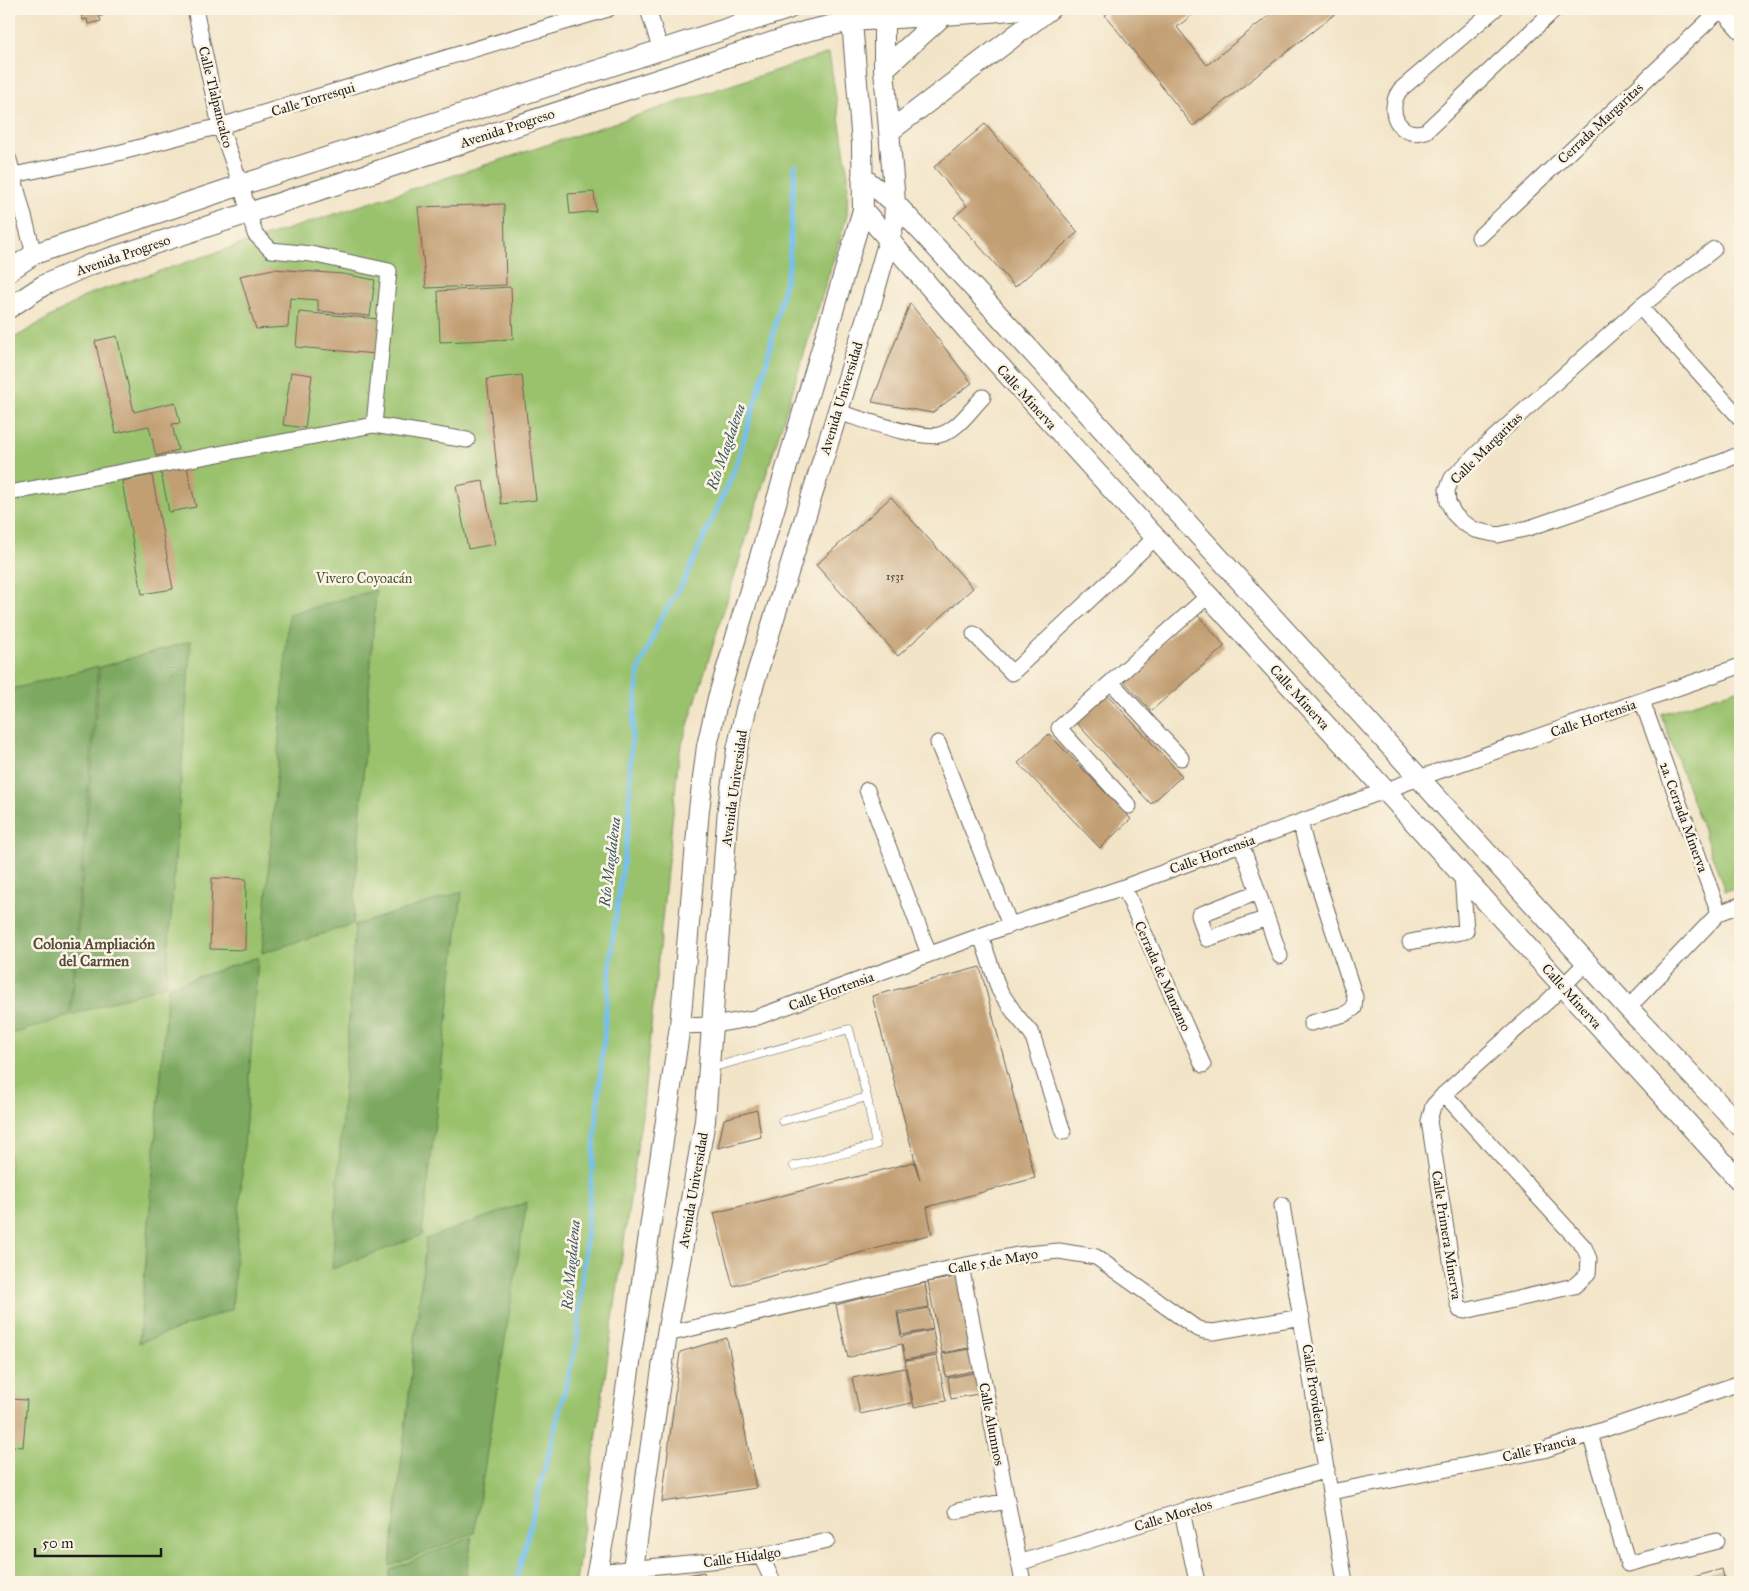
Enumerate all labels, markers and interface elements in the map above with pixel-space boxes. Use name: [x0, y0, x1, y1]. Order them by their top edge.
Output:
street label: Calle Tlalpancalco: [195, 45, 236, 150]
street label: Calle Torresqui: [269, 79, 358, 121]
street label: Cerrada Margaritas: [1554, 79, 1647, 167]
street label: Avenida Progreso: [457, 105, 557, 152]
street label: Avenida Progreso: [73, 231, 173, 280]
street label: Avenida Universidad: [816, 340, 867, 458]
street label: Calle Minerva: [993, 361, 1060, 433]
water label: Río Magdalena: [702, 401, 749, 494]
street label: Calle Margaritas: [1447, 409, 1526, 488]
park label: Vivero Coyoacán: [315, 570, 413, 587]
house number: 1531: [886, 570, 904, 583]
street label: Calle Minerva: [1266, 661, 1333, 733]
street label: Calle Hortensia: [1548, 696, 1638, 741]
street label: Avenida Universidad: [718, 729, 751, 848]
street label: 2a. Cerrada Minerva: [1656, 760, 1711, 875]
water label: Río Magdalena: [595, 816, 624, 909]
street label: Calle Hortensia: [1167, 831, 1257, 878]
street label: Cerrada de Manzano: [1131, 919, 1194, 1034]
district label: Colonia Ampliación del Carmen: [33, 935, 156, 970]
street label: Calle Minerva: [1538, 960, 1605, 1032]
street label: Calle Hortensia: [786, 968, 876, 1015]
street label: Avenida Universidad: [675, 1131, 712, 1250]
street label: Calle Primera Minerva: [1428, 1169, 1465, 1301]
water label: Río Magdalena: [558, 1219, 584, 1312]
street label: Calle 5 de Mayo: [947, 1245, 1039, 1278]
street label: Calle Providencia: [1298, 1343, 1331, 1443]
street label: Calle Alumnos: [975, 1381, 1008, 1467]
street label: Calle Francia: [1501, 1431, 1578, 1466]
street label: Calle Morelos: [1132, 1496, 1214, 1535]
scale bar: [35, 1526, 161, 1558]
text: 50 m: [42, 1534, 74, 1552]
street label: Calle Hidalgo: [702, 1544, 782, 1571]

